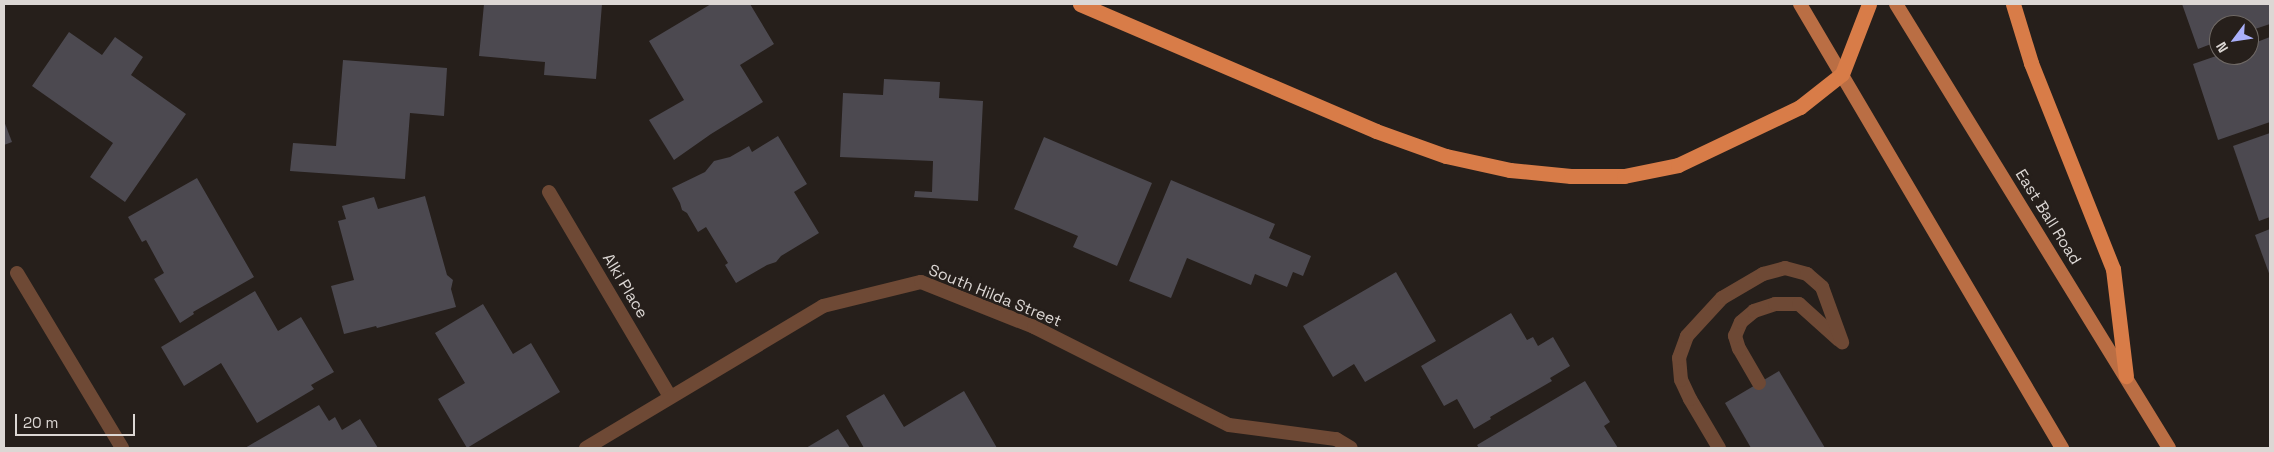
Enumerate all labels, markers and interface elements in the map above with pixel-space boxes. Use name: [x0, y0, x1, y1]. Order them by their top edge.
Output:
north arrow: [2209, 15, 2259, 65]
text: N: [2212, 39, 2232, 56]
street label: East Ball Road: [2011, 166, 2085, 268]
street label: Alki Place: [598, 250, 652, 322]
street label: South Hilda Street: [926, 261, 1064, 331]
scale bar: [18, 404, 138, 436]
text: 20 m: [23, 413, 58, 432]

